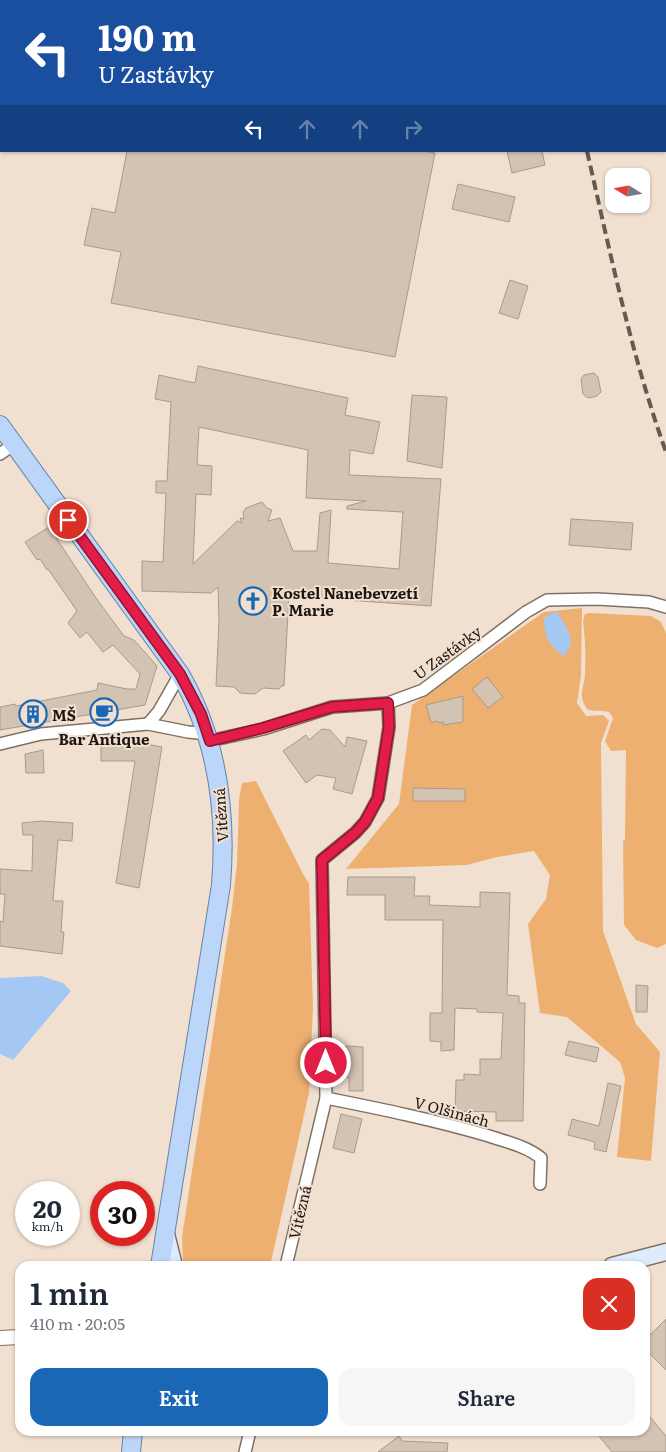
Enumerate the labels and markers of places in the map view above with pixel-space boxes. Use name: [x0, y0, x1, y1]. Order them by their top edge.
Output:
pin: [47, 499, 89, 541]
place label: Kostel Nanebevzetí P. Marie: [272, 581, 419, 621]
church icon: Kostel Nanebevzetí P. Marie: [238, 586, 268, 616]
cafe icon: Bar Antique: [89, 697, 119, 727]
building icon: MŠ: [18, 699, 48, 729]
place label: MŠ: [52, 703, 76, 726]
place label: Bar Antique: [58, 727, 150, 750]

